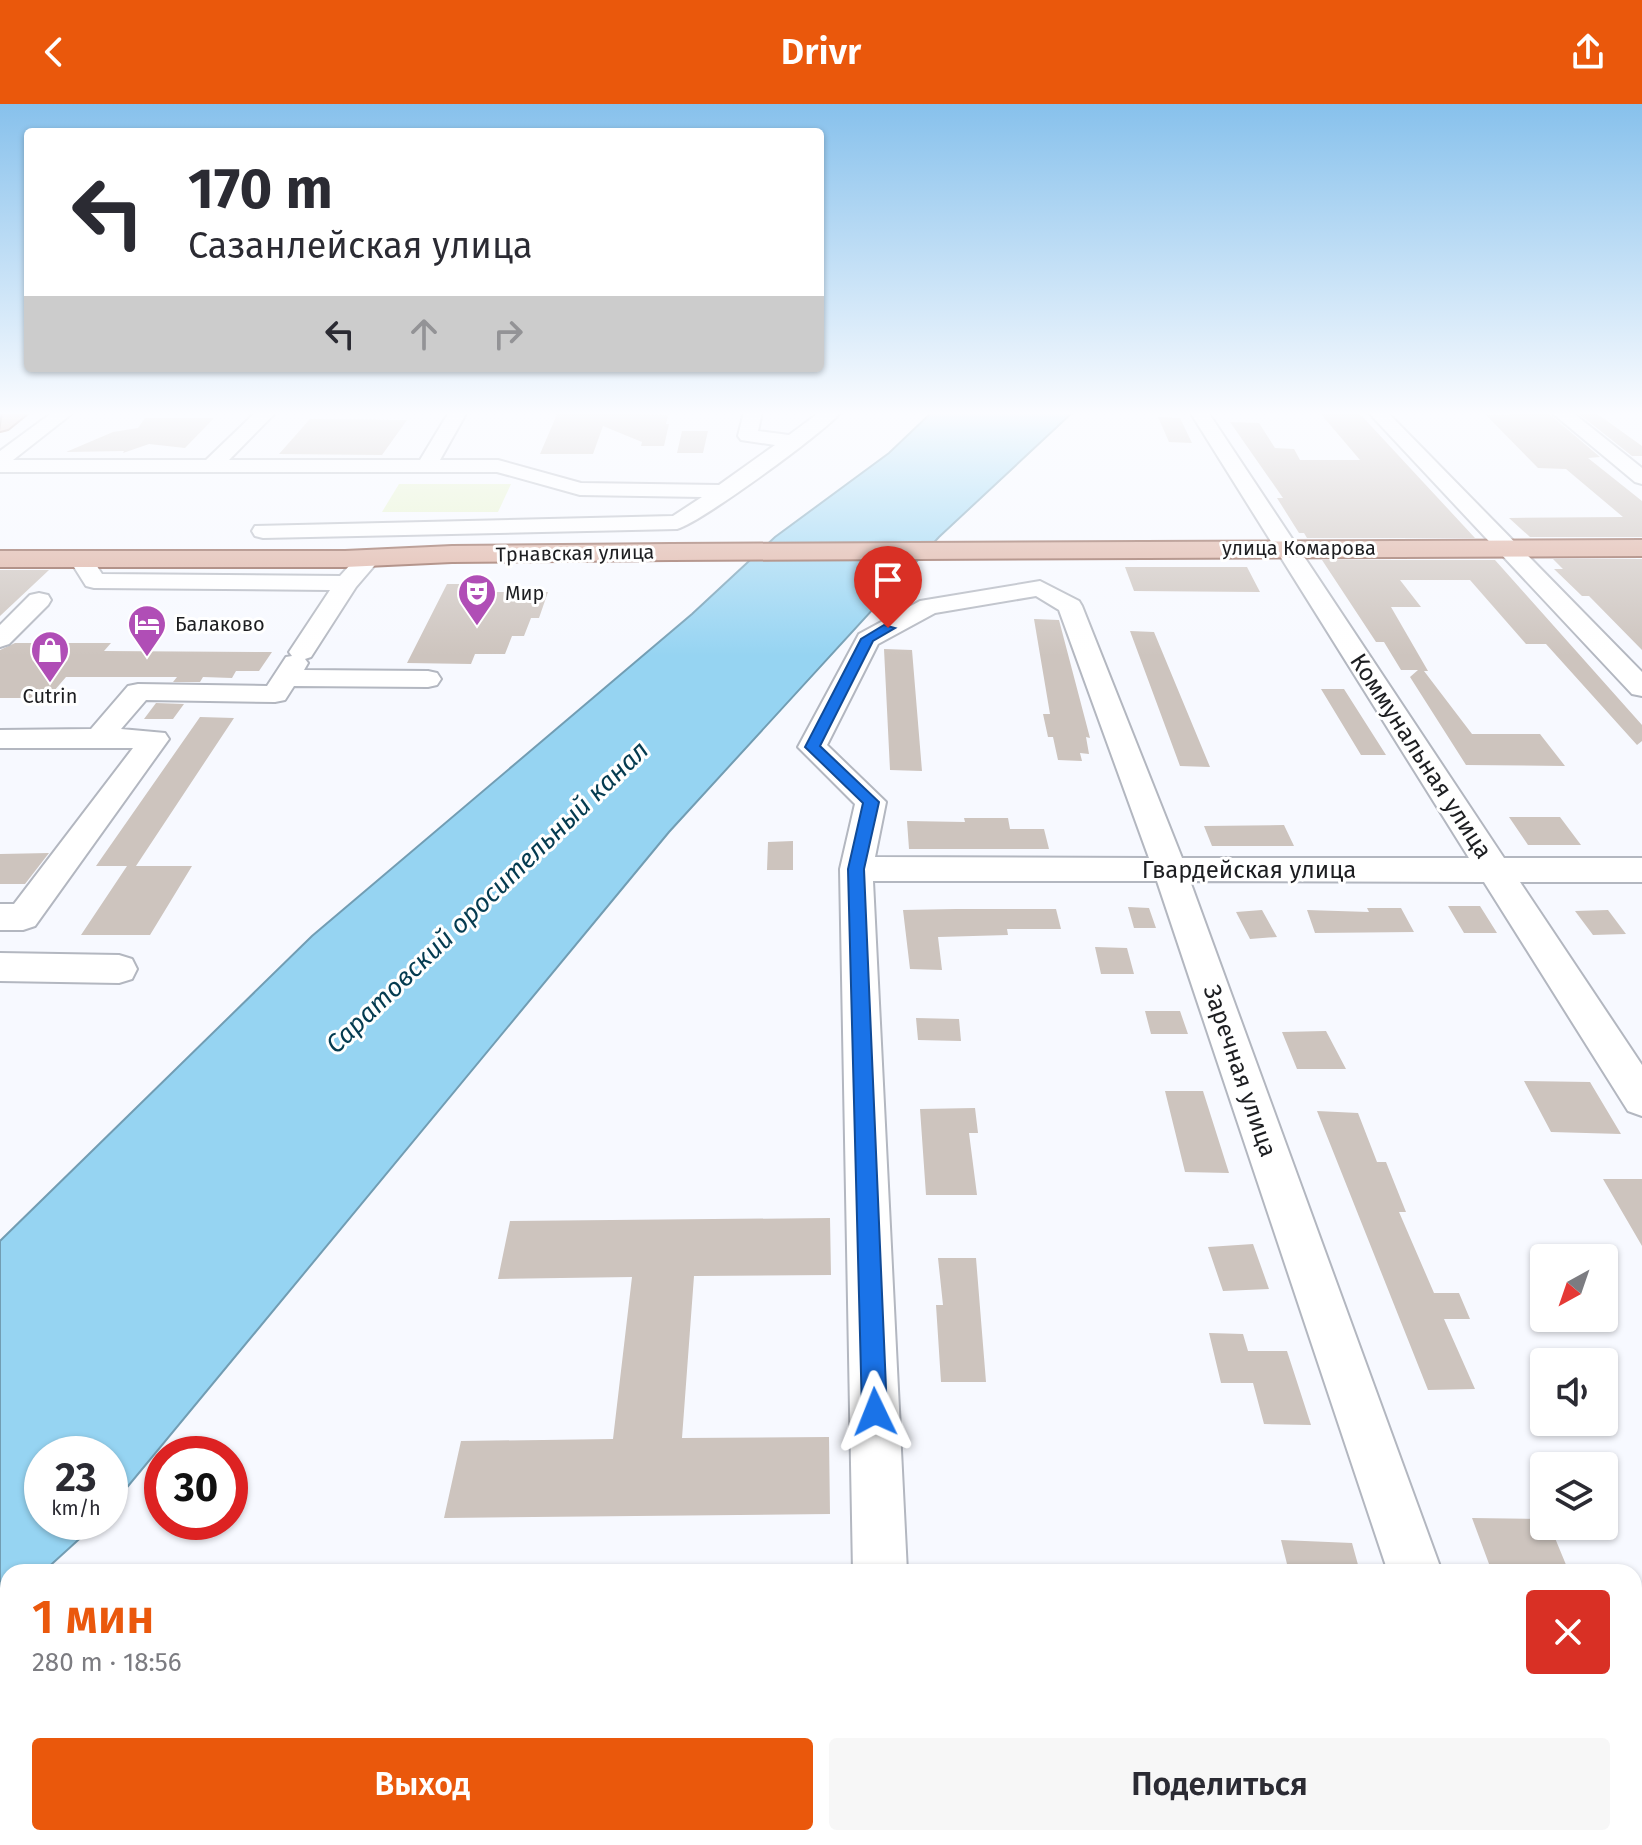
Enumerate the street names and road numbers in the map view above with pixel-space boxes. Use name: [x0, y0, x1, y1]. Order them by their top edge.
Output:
street label: улица Комарова: [1222, 536, 1376, 560]
street label: Трнавская улица: [495, 540, 655, 566]
street label: Коммунальная улица: [1344, 648, 1498, 864]
street label: Гвардейская улица: [1142, 856, 1356, 884]
street label: Заречная улица: [1197, 981, 1283, 1161]

